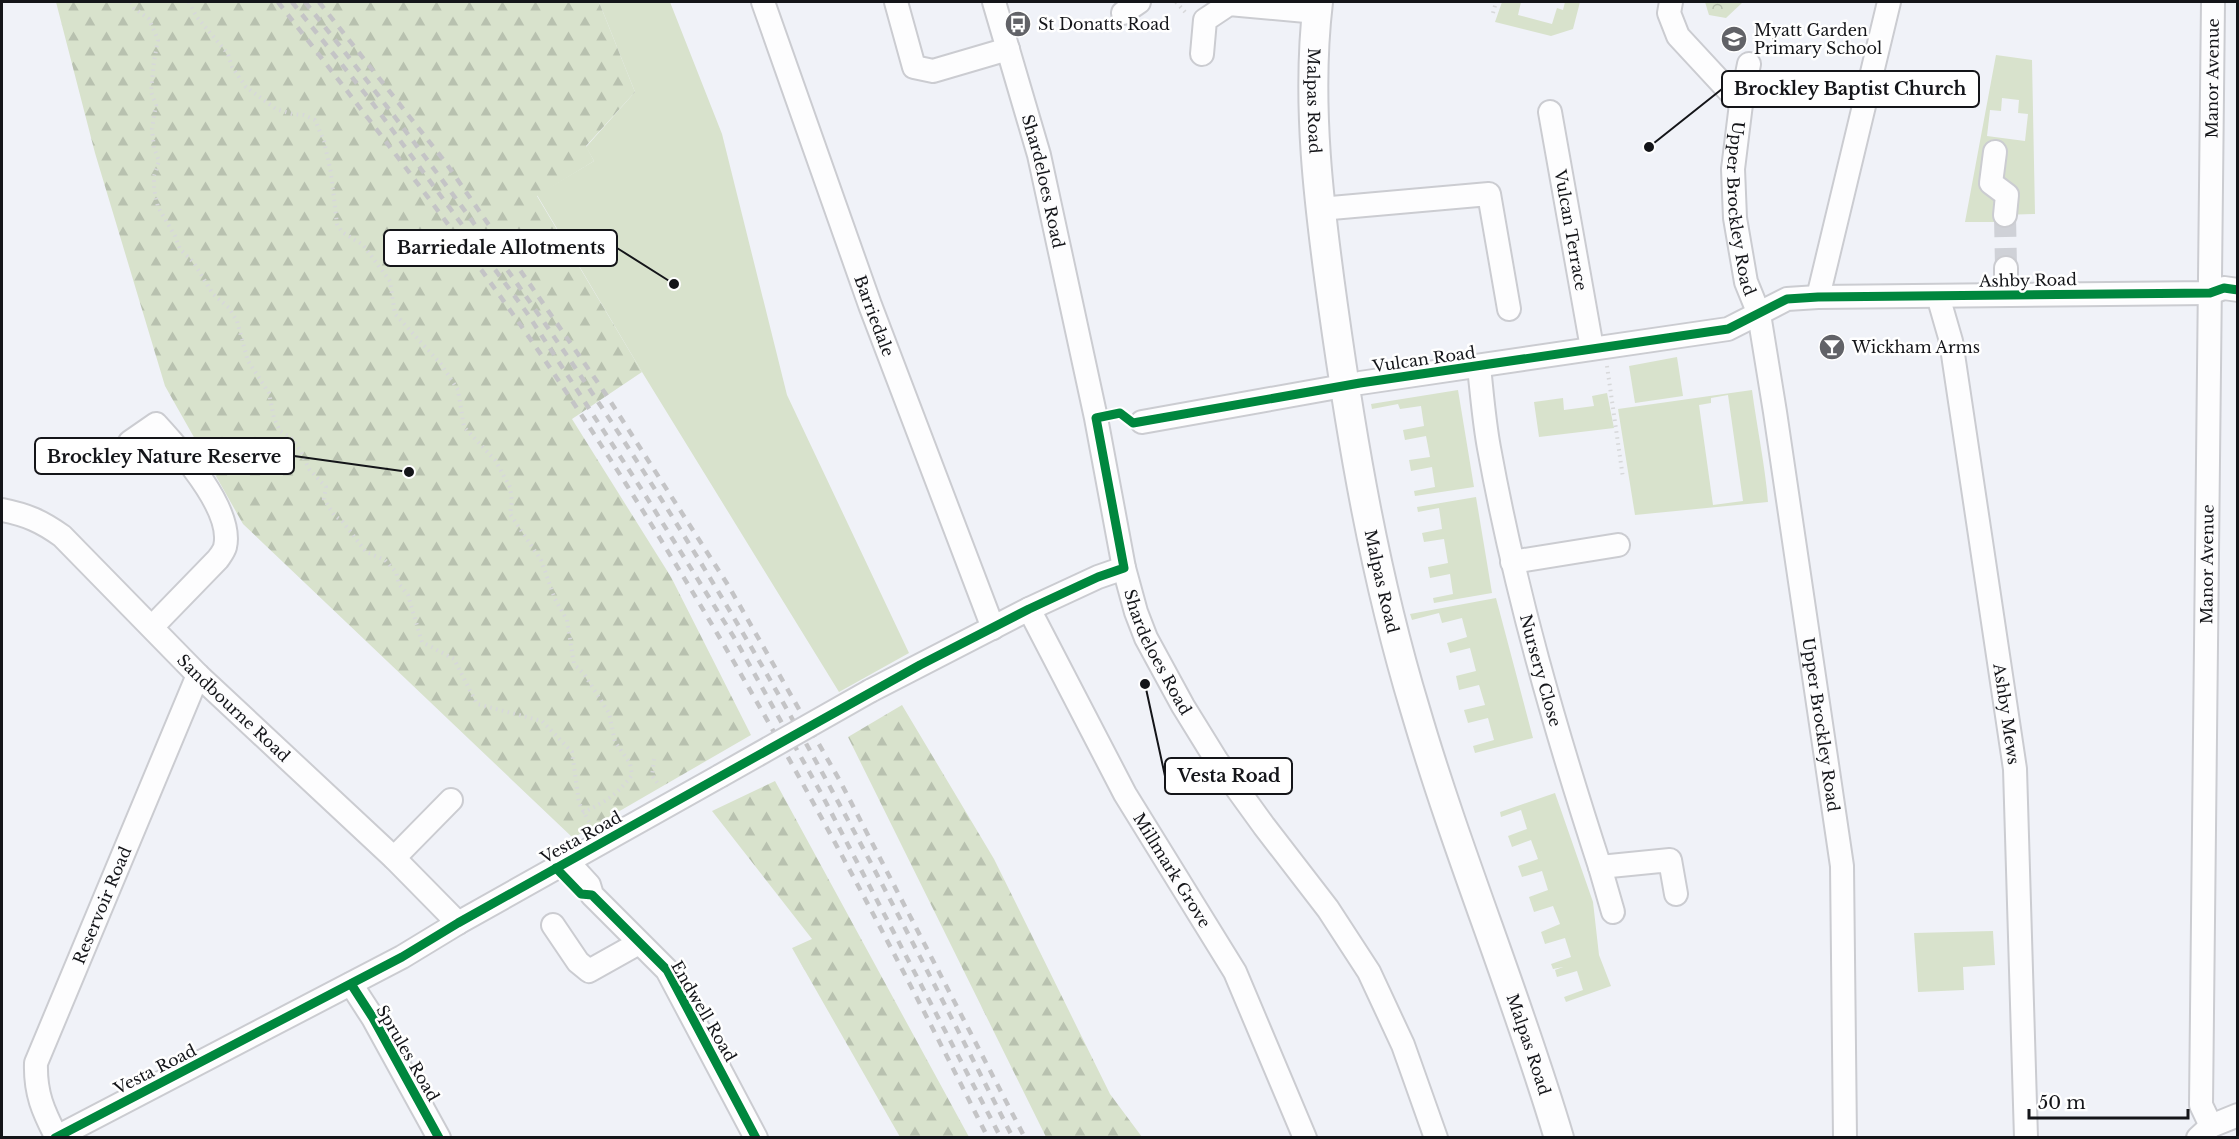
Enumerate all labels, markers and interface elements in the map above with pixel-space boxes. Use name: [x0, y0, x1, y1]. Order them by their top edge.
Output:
bus stop icon: St Donatts Road: [1003, 9, 1033, 39]
place label: St Donatts Road: [1038, 14, 1170, 34]
street label: Manor Avenue: [2202, 18, 2223, 138]
place label: Myatt Garden Primary School: [1754, 20, 1882, 58]
school or university icon: Myatt Garden Primary School: [1719, 24, 1749, 54]
street label: Malpas Road: [1303, 48, 1326, 154]
callout: Brockley Baptist Church: [1722, 71, 1979, 107]
text: Brockley Baptist Church: [1734, 78, 1966, 100]
street label: Shardeloes Road: [1018, 112, 1069, 250]
street label: Upper Brockley Road: [1723, 120, 1760, 299]
street label: Vulcan Terrace: [1550, 167, 1592, 292]
callout: Barriedale Allotments: [384, 230, 617, 266]
text: Barriedale Allotments: [397, 237, 605, 259]
street label: Ashby Road: [1978, 269, 2077, 291]
street label: Barriedale: [850, 273, 899, 359]
bar icon: Wickham Arms: [1817, 332, 1847, 362]
place label: Wickham Arms: [1851, 337, 1980, 357]
street label: Vulcan Road: [1370, 342, 1477, 376]
callout: Brockley Nature Reserve: [35, 438, 294, 474]
text: Brockley Nature Reserve: [47, 446, 281, 468]
street label: Manor Avenue: [2196, 504, 2218, 624]
street label: Malpas Road: [1360, 528, 1404, 635]
street label: Shardeloes Road: [1120, 587, 1196, 719]
street label: Nursery Close: [1516, 612, 1566, 729]
street label: Upper Brockley Road: [1798, 636, 1844, 813]
street label: Sandbourne Road: [173, 650, 294, 766]
street label: Ashby Mews: [1989, 661, 2024, 766]
callout: Vesta Road: [1165, 758, 1292, 794]
text: Vesta Road: [1176, 765, 1281, 787]
street label: Vesta Road: [536, 806, 625, 868]
street label: Millmark Grove: [1129, 809, 1215, 931]
street label: Reservoir Road: [69, 843, 135, 967]
street label: Endwell Road: [667, 957, 741, 1065]
street label: Malpas Road: [1502, 991, 1555, 1098]
street label: Sprules Road: [372, 1001, 444, 1105]
street label: Vesta Road: [110, 1040, 200, 1099]
scale bar: [2029, 1082, 2188, 1120]
text: 50 m: [2038, 1092, 2086, 1114]

